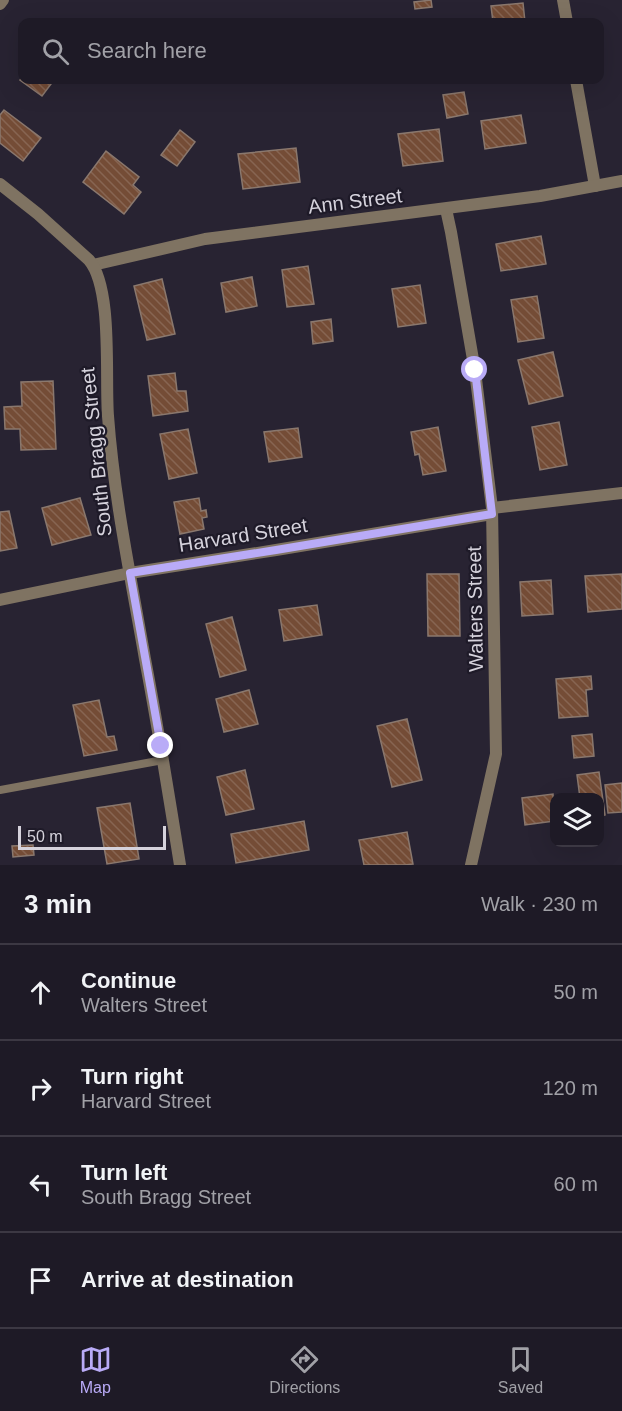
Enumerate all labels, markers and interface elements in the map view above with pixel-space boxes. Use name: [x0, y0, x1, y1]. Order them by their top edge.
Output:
search box: [18, 18, 604, 84]
icon: search: [39, 35, 72, 68]
text: Search here: [87, 38, 207, 63]
street label: Ann Street: [307, 184, 404, 218]
route start: [461, 356, 487, 382]
street label: South Bragg Street: [76, 366, 116, 538]
street label: Harvard Street: [177, 514, 309, 556]
street label: Walters Street: [463, 545, 487, 672]
route end: [147, 732, 173, 758]
map controls: [550, 793, 604, 847]
button: layers: [550, 793, 604, 847]
scale bar: [18, 823, 166, 850]
text: 50 m: [27, 828, 63, 845]
text: 3 min: [24, 889, 92, 919]
text: Walk · 230 m: [481, 893, 598, 915]
text: Continue: [81, 968, 176, 993]
icon: ahead: [24, 976, 57, 1009]
text: 50 m: [554, 981, 598, 1003]
text: Walters Street: [81, 994, 207, 1016]
text: Turn right: [81, 1064, 183, 1089]
icon: right: [24, 1072, 57, 1105]
text: 120 m: [542, 1077, 598, 1099]
text: Harvard Street: [81, 1090, 211, 1112]
text: Turn left: [81, 1160, 167, 1185]
icon: left: [24, 1168, 57, 1201]
text: 60 m: [554, 1173, 598, 1195]
text: South Bragg Street: [81, 1186, 251, 1208]
icon: arrive: [24, 1264, 57, 1297]
text: Arrive at destination: [81, 1267, 294, 1292]
tab: Map: [79, 1343, 112, 1397]
tab: Directions: [269, 1343, 340, 1397]
tab: Saved: [498, 1343, 543, 1397]

